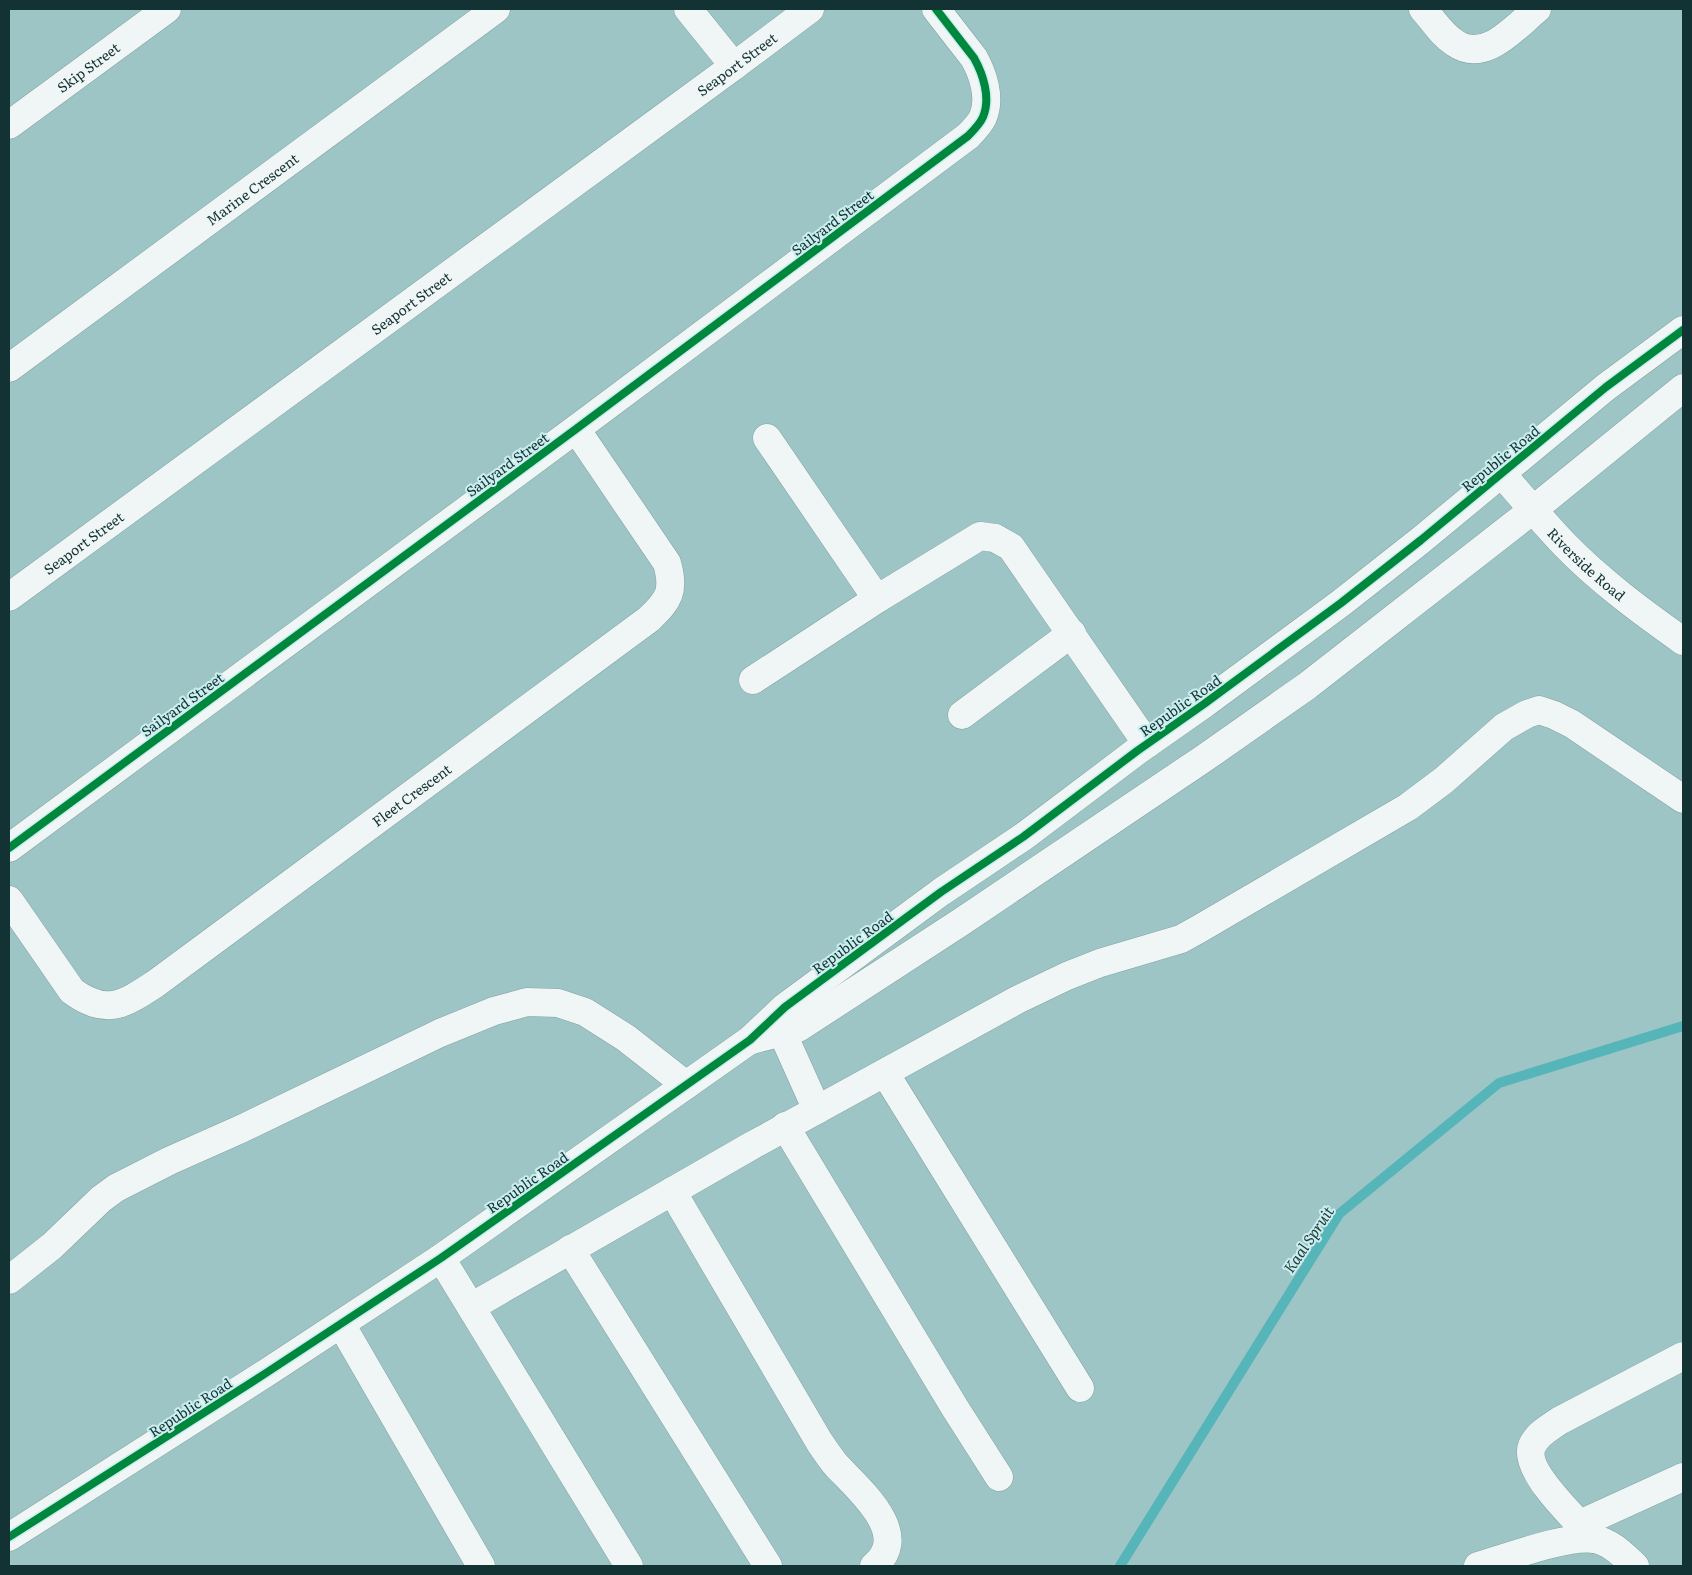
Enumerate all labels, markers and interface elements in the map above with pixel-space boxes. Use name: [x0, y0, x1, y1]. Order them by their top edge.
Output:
street label: Seaport Street: [692, 27, 781, 100]
street label: Skip Street: [53, 37, 124, 97]
street label: Marine Crescent: [202, 148, 303, 229]
street label: Sailyard Street: [787, 184, 877, 259]
street label: Seaport Street: [367, 266, 455, 339]
street label: Republic Road: [1457, 420, 1544, 496]
street label: Sailyard Street: [462, 427, 553, 501]
street label: Seaport Street: [39, 506, 128, 579]
street label: Riverside Road: [1543, 523, 1630, 605]
street label: Sailyard Street: [137, 667, 228, 741]
street label: Republic Road: [1135, 669, 1225, 741]
street label: Fleet Crescent: [368, 758, 455, 831]
street label: Republic Road: [808, 906, 897, 978]
street label: Republic Road: [482, 1146, 572, 1218]
water label: Kaal Spruit: [1277, 1201, 1339, 1277]
street label: Republic Road: [145, 1372, 236, 1441]

